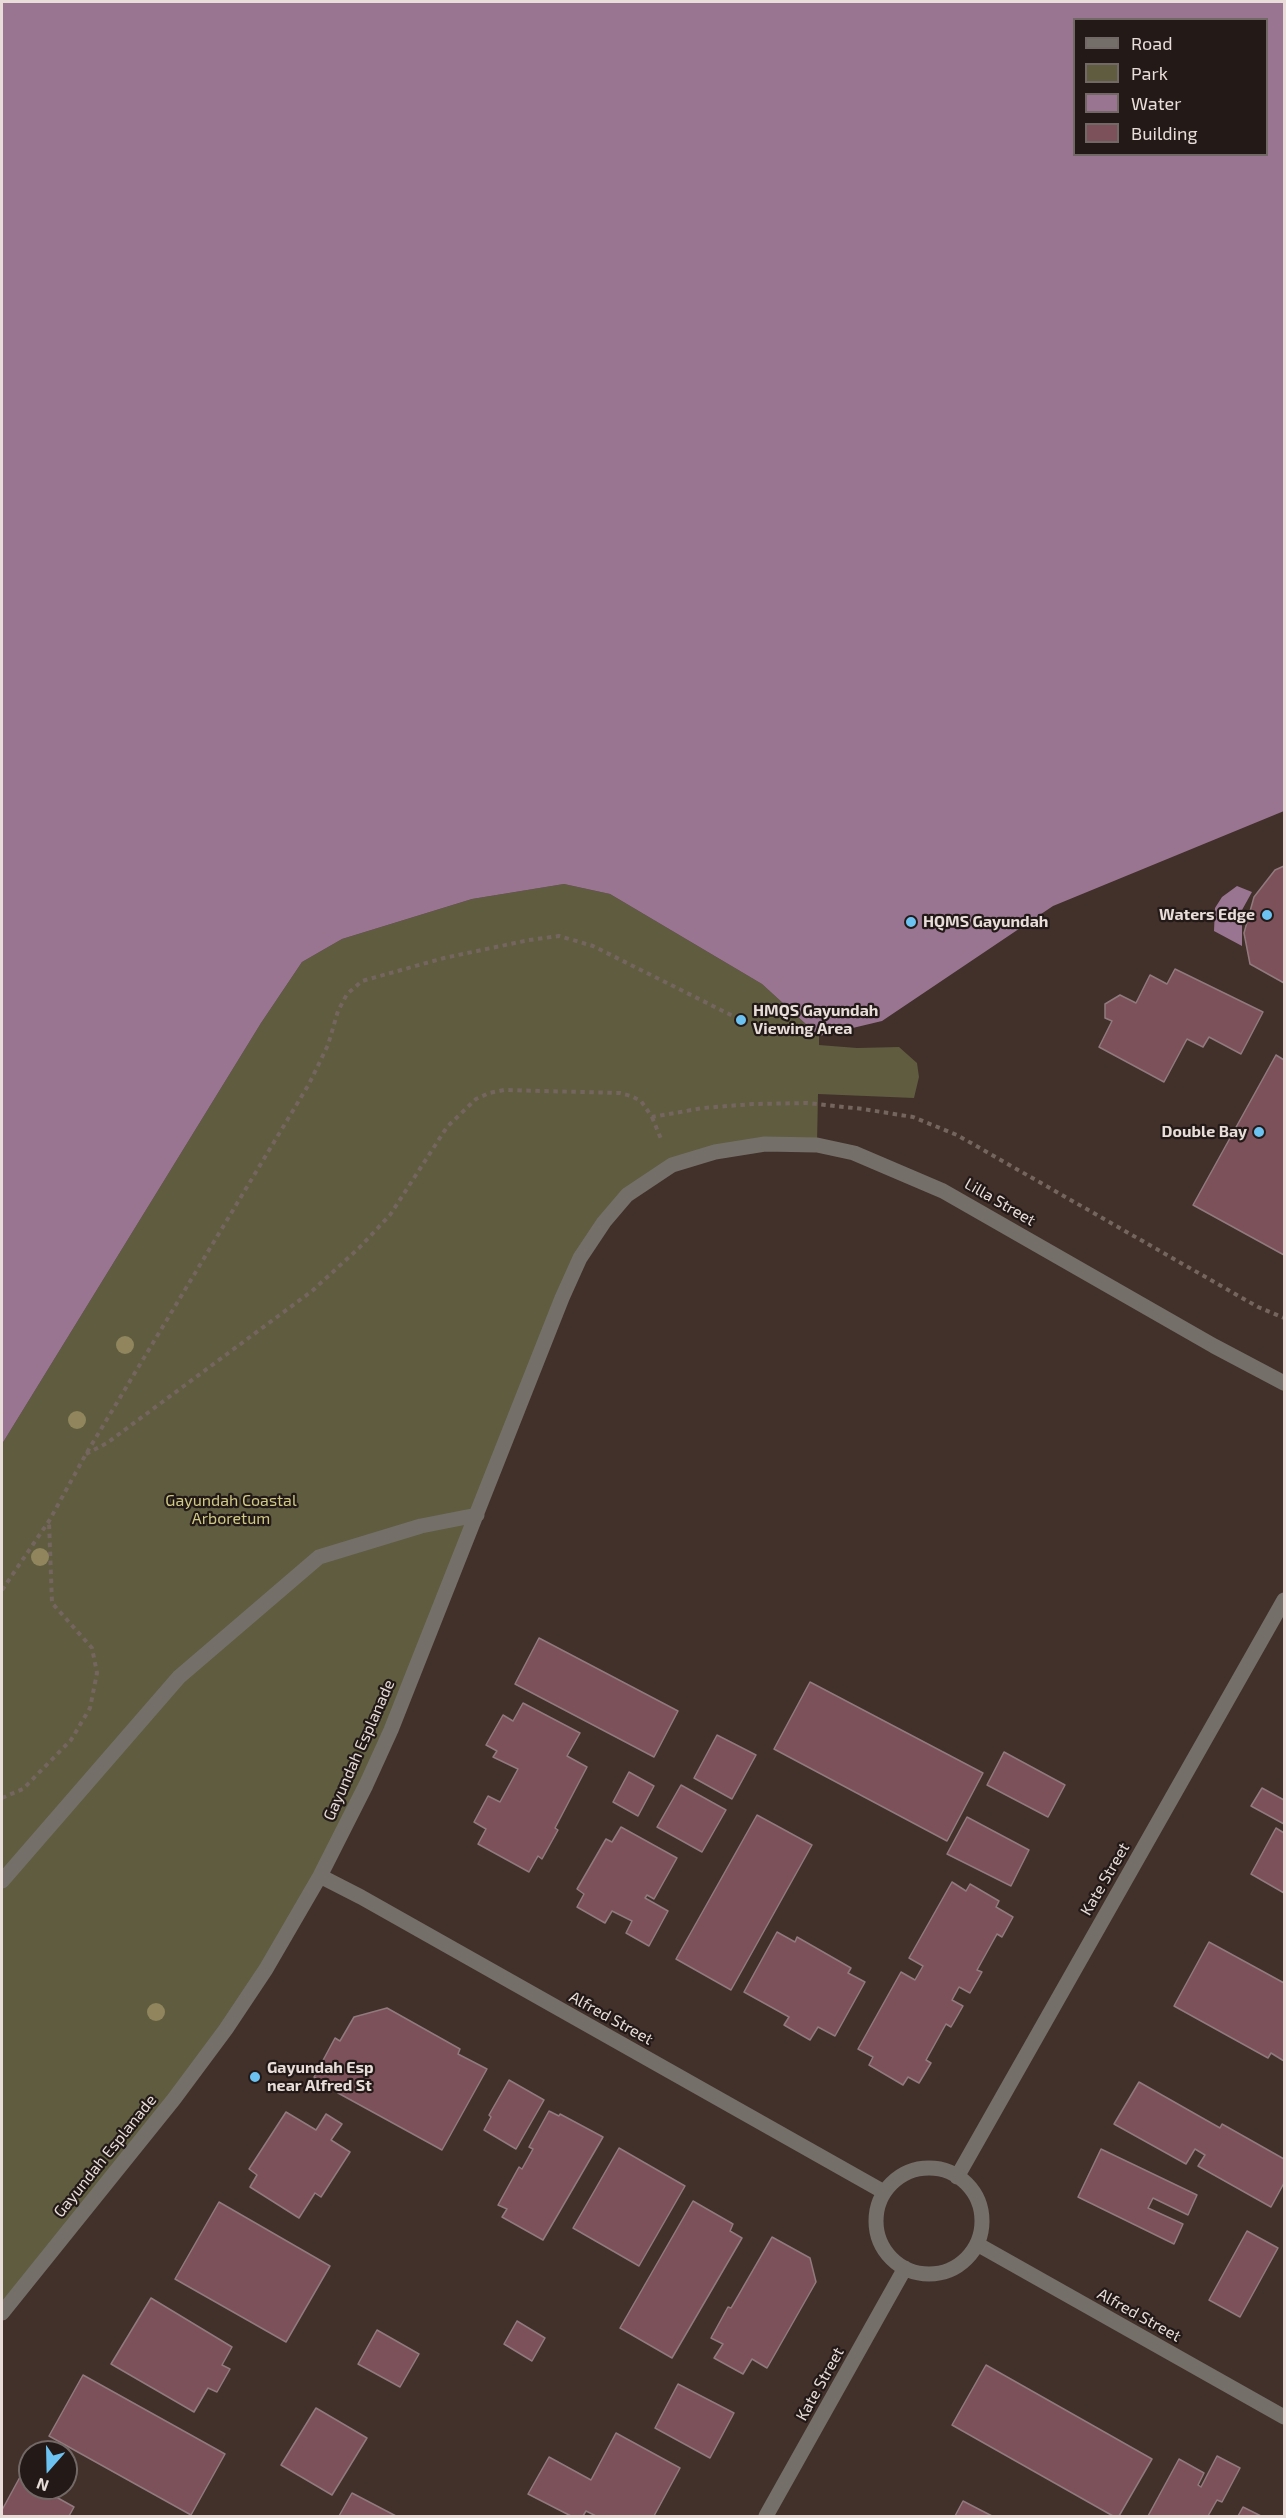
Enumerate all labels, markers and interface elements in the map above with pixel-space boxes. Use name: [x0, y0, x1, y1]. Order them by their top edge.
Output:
legend: [1073, 18, 1268, 156]
text: Road: [1131, 32, 1172, 54]
text: Park: [1131, 62, 1168, 84]
text: Water: [1131, 92, 1181, 114]
text: Building: [1131, 122, 1198, 144]
place label: Waters Edge: [1159, 905, 1255, 925]
marker: Waters Edge: [1260, 908, 1274, 922]
place label: HQMS Gayundah: [923, 912, 1048, 932]
marker: HQMS Gayundah: [904, 915, 918, 929]
place label: HMQS Gayundah Viewing Area: [753, 1001, 878, 1039]
marker: HMQS Gayundah Viewing Area: [734, 1013, 748, 1027]
place label: Double Bay: [1162, 1122, 1247, 1142]
marker: Double Bay: [1252, 1125, 1266, 1139]
street label: Lilla Street: [961, 1174, 1039, 1230]
park label: Gayundah Coastal Arboretum: [165, 1491, 297, 1529]
street label: Gayundah Esplanade: [319, 1677, 399, 1823]
street label: Kate Street: [1076, 1839, 1134, 1919]
street label: Alfred Street: [566, 1987, 656, 2049]
place label: Gayundah Esp near Alfred St: [267, 2058, 374, 2096]
marker: Gayundah Esp near Alfred St: [248, 2070, 262, 2084]
street label: Gayundah Esplanade: [50, 2091, 160, 2221]
street label: Alfred Street: [1094, 2284, 1184, 2346]
street label: Kate Street: [792, 2344, 848, 2424]
north arrow: [18, 2440, 78, 2500]
text: N: [34, 2475, 51, 2496]

